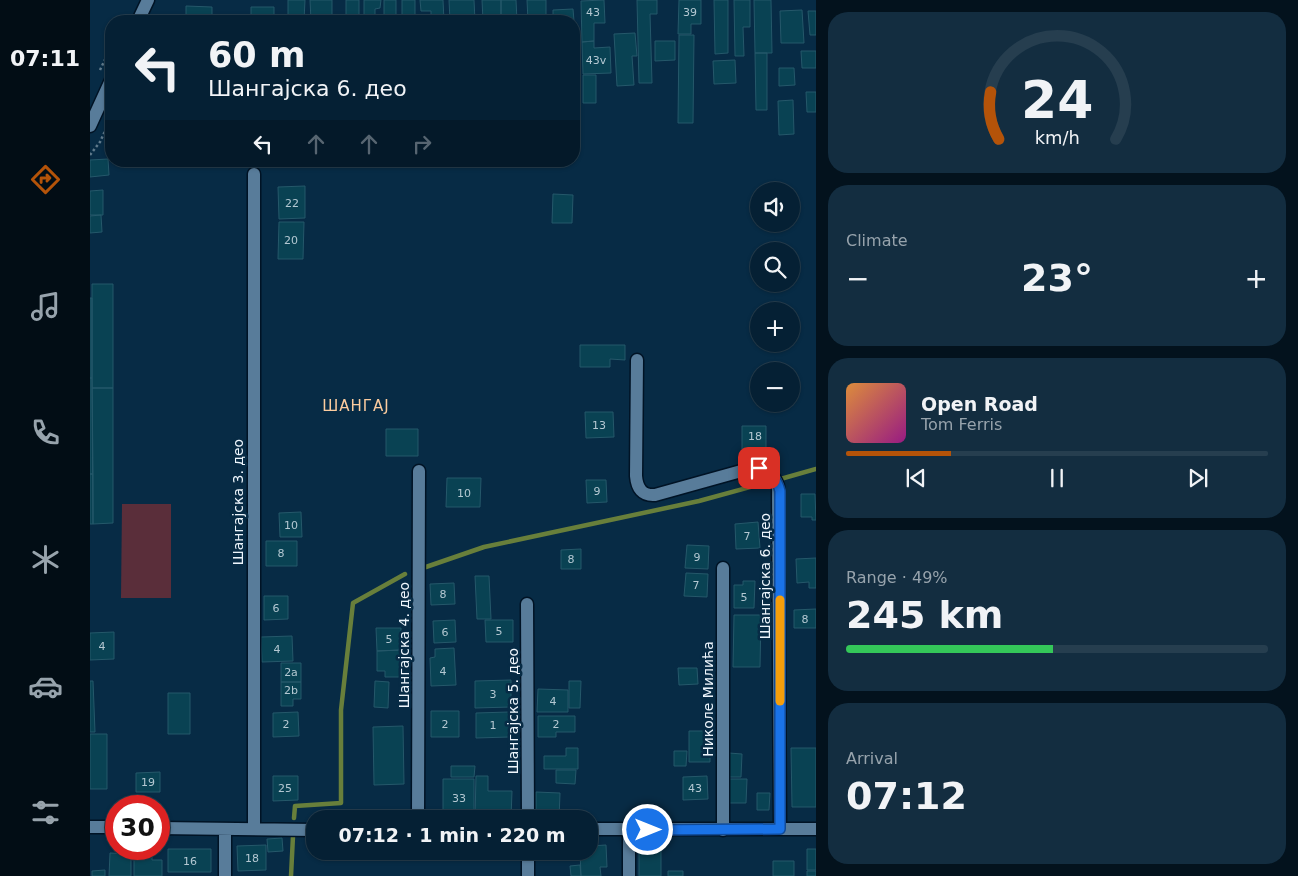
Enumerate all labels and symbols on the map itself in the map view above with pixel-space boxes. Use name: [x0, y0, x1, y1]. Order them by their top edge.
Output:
house number: 43: [586, 6, 600, 19]
house number: 39: [683, 6, 697, 19]
house number: 43v: [586, 54, 607, 67]
house number: 22: [285, 197, 299, 210]
house number: 20: [284, 234, 298, 247]
district label: ШАНГАЈ: [322, 397, 390, 415]
house number: 13: [592, 419, 606, 432]
house number: 18: [748, 430, 762, 443]
street label: Шангајска 3. део: [230, 439, 246, 565]
pin: [738, 447, 780, 489]
house number: 9: [594, 485, 601, 498]
house number: 10: [457, 487, 471, 500]
street label: Шангајска 6. део: [757, 513, 773, 639]
house number: 10: [284, 519, 298, 532]
house number: 7: [744, 530, 751, 543]
house number: 8: [278, 547, 285, 560]
house number: 9: [694, 551, 701, 564]
house number: 8: [568, 553, 575, 566]
house number: 7: [693, 579, 700, 592]
street label: Шангајска 4. део: [396, 582, 412, 708]
house number: 8: [440, 588, 447, 601]
house number: 5: [741, 591, 748, 604]
house number: 6: [273, 602, 280, 615]
house number: 8: [802, 613, 809, 626]
house number: 5: [496, 625, 503, 638]
house number: 6: [442, 626, 449, 639]
house number: 5: [386, 633, 393, 646]
house number: 4: [99, 640, 106, 653]
street label: Николе Милића: [700, 641, 716, 757]
house number: 4: [274, 643, 281, 656]
street label: Шангајска 5. део: [505, 648, 521, 774]
house number: 4: [440, 665, 447, 678]
house number: 2a: [284, 666, 298, 679]
house number: 2b: [284, 684, 298, 697]
house number: 3: [490, 688, 497, 701]
house number: 4: [550, 695, 557, 708]
house number: 2: [283, 718, 290, 731]
house number: 2: [442, 718, 449, 731]
house number: 2: [553, 718, 560, 731]
house number: 1: [490, 719, 497, 732]
house number: 19: [141, 776, 155, 789]
house number: 25: [278, 782, 292, 795]
house number: 43: [688, 782, 702, 795]
house number: 33: [452, 792, 466, 805]
speed limit sign: 30: [105, 795, 170, 860]
position arrow: [621, 803, 673, 855]
house number: 18: [245, 852, 259, 865]
house number: 16: [183, 855, 197, 868]

